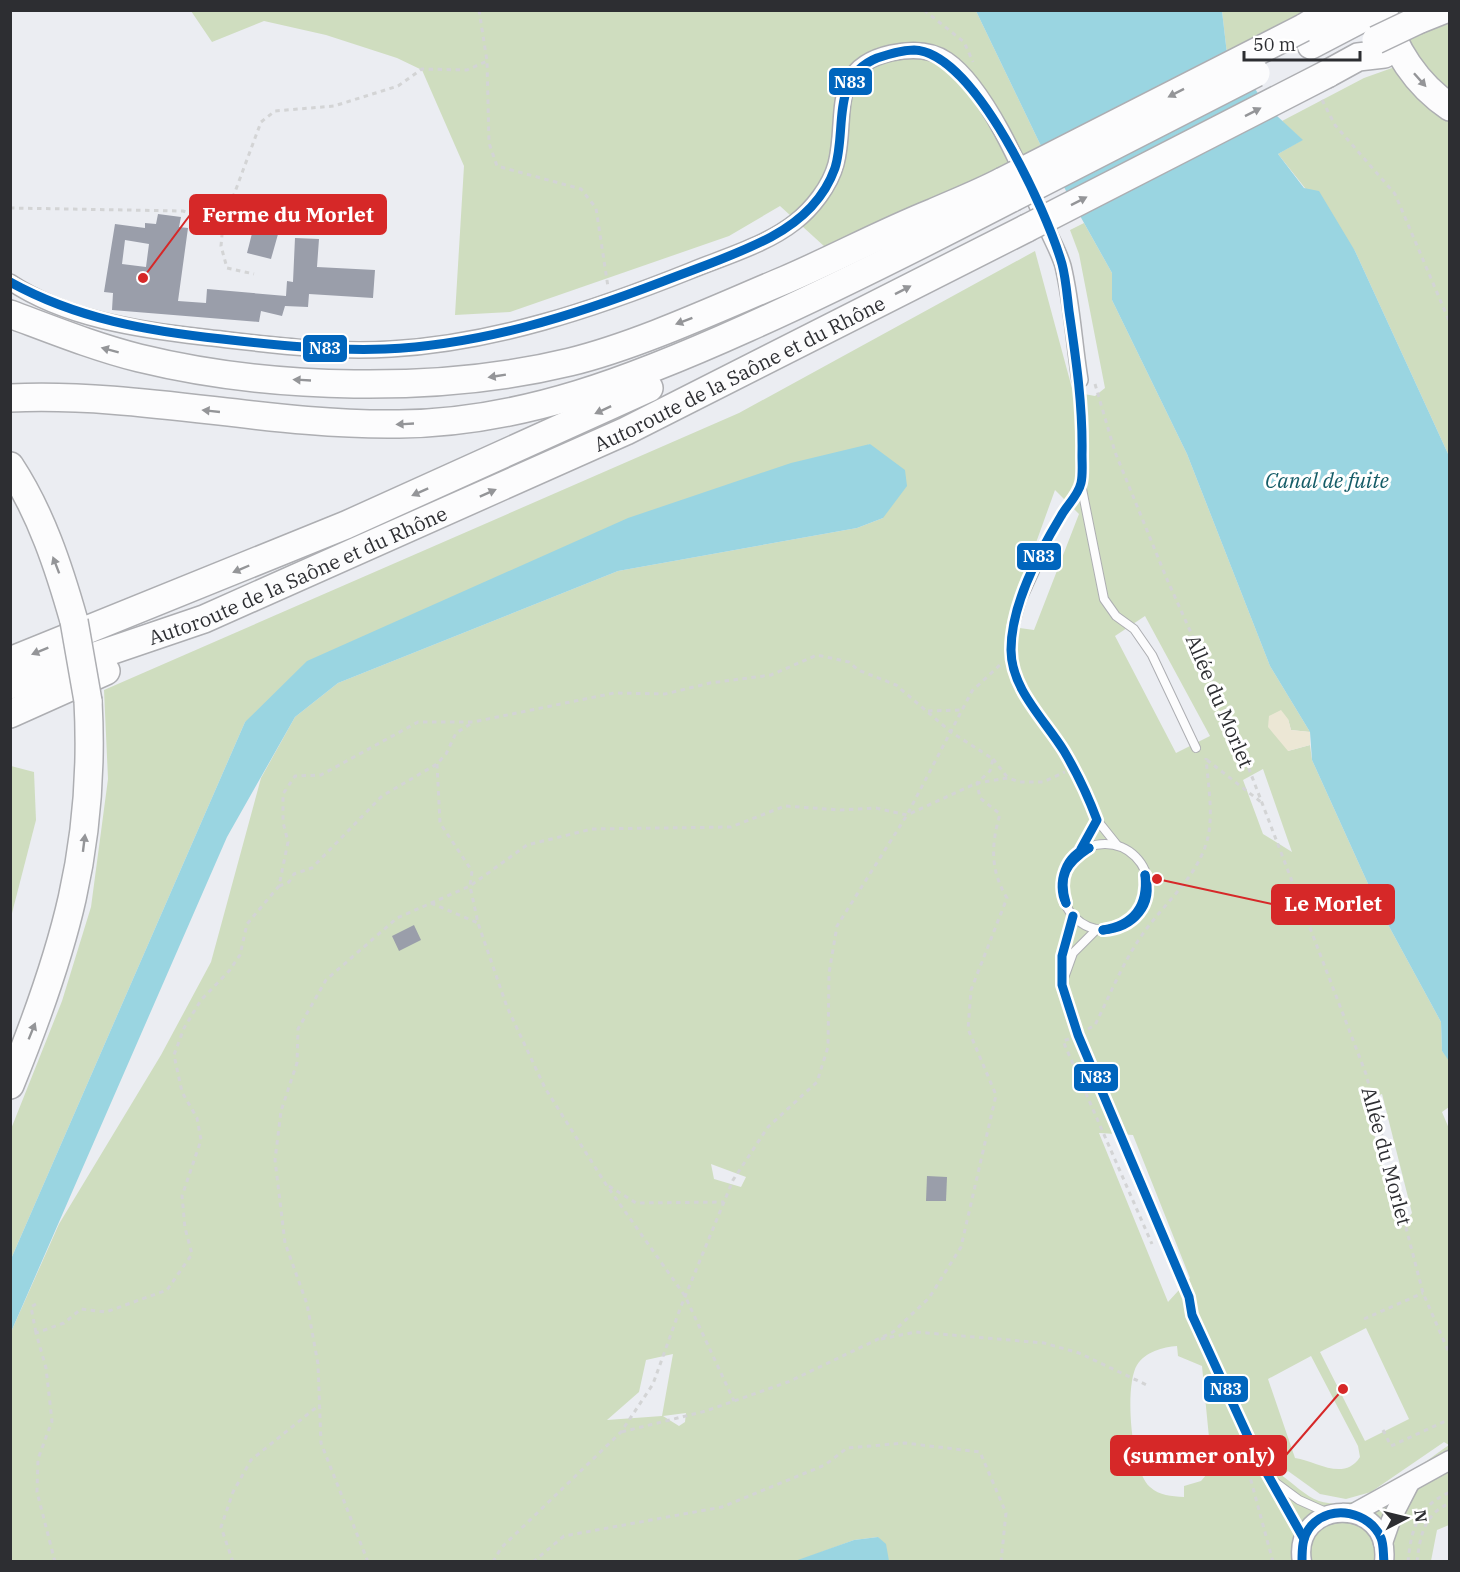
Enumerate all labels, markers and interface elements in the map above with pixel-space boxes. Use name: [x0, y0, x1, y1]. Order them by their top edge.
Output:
scale bar: [1244, 24, 1360, 62]
text: 50 m: [1253, 33, 1296, 56]
line badge: N83: [828, 67, 873, 96]
text: N83: [834, 72, 866, 92]
one-way arrow: [1413, 72, 1426, 87]
one-way arrow: [1167, 87, 1185, 97]
one-way arrow: [1244, 107, 1261, 117]
callout: Ferme du Morlet: [190, 195, 386, 234]
one-way arrow: [1071, 196, 1088, 206]
text: Ferme du Morlet: [202, 200, 374, 228]
one-way arrow: [895, 286, 912, 295]
street label: Autoroute de la Saône et du Rhône: [589, 289, 889, 457]
one-way arrow: [674, 316, 692, 326]
line badge: N83: [302, 334, 348, 363]
text: N83: [309, 338, 341, 358]
one-way arrow: [101, 345, 119, 354]
one-way arrow: [487, 371, 506, 380]
one-way arrow: [293, 375, 312, 384]
one-way arrow: [594, 405, 611, 414]
one-way arrow: [201, 406, 220, 416]
one-way arrow: [396, 419, 415, 428]
water label: Canal de fuite: [1265, 466, 1390, 494]
one-way arrow: [410, 487, 428, 497]
one-way arrow: [479, 488, 496, 497]
street label: Autoroute de la Saône et du Rhône: [145, 499, 451, 651]
line badge: N83: [1016, 542, 1062, 571]
text: N83: [1023, 546, 1055, 566]
one-way arrow: [51, 556, 60, 574]
one-way arrow: [231, 564, 249, 574]
street label: Allée du Morlet: [1180, 630, 1260, 772]
one-way arrow: [31, 646, 49, 656]
one-way arrow: [79, 834, 88, 853]
callout: Le Morlet: [1272, 885, 1394, 924]
text: Le Morlet: [1284, 889, 1382, 917]
one-way arrow: [28, 1022, 37, 1040]
line badge: N83: [1073, 1063, 1119, 1092]
text: N83: [1080, 1067, 1112, 1087]
street label: Allée du Morlet: [1356, 1084, 1418, 1228]
line badge: N83: [1203, 1375, 1249, 1403]
text: N83: [1210, 1379, 1242, 1399]
callout: (summer only): [1111, 1436, 1286, 1475]
text: (summer only): [1123, 1441, 1275, 1469]
north arrow: [1376, 1488, 1436, 1548]
text: N: [1410, 1509, 1432, 1524]

